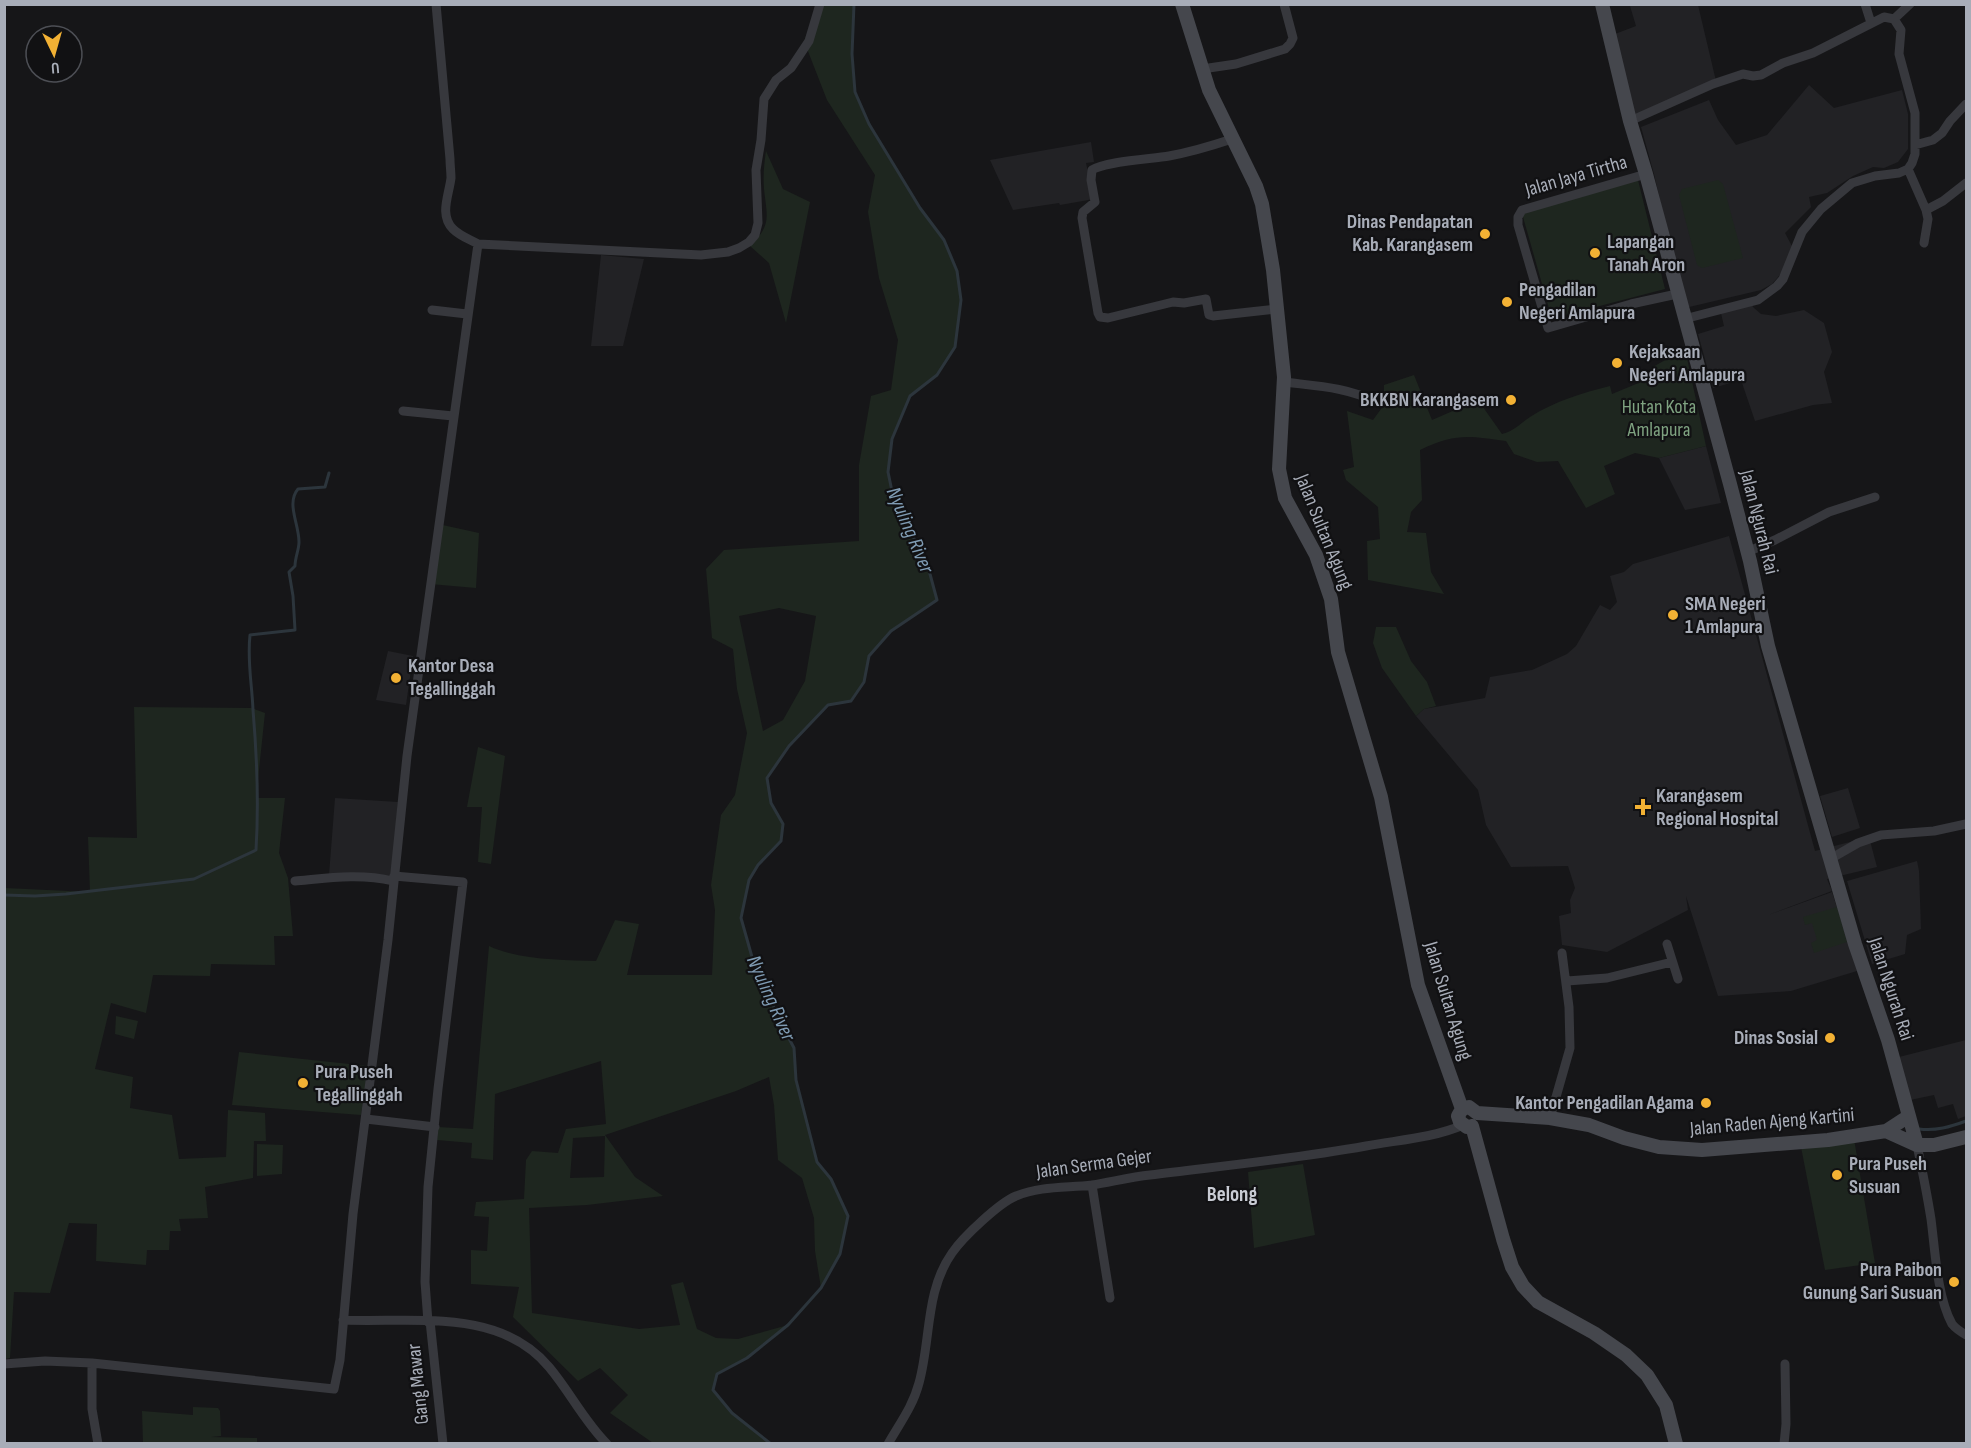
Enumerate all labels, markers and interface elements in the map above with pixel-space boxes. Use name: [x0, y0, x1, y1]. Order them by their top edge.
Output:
north arrow: [24, 24, 84, 84]
text: U: [50, 58, 60, 77]
street label: Jalan Jaya Tirtha: [1521, 150, 1630, 202]
place label: Dinas Pendapatan Kab. Karangasem: [1347, 210, 1473, 257]
marker: Dinas Pendapatan Kab. Karangasem: [1478, 227, 1492, 241]
place label: Lapangan Tanah Aron: [1607, 230, 1685, 277]
marker: Lapangan Tanah Aron: [1588, 246, 1602, 260]
place label: Pengadilan Negeri Amlapura: [1519, 278, 1635, 325]
marker: Pengadilan Negeri Amlapura: [1500, 295, 1514, 309]
place label: Kejaksaan Negeri Amlapura: [1629, 340, 1745, 387]
marker: Kejaksaan Negeri Amlapura: [1610, 356, 1624, 370]
place label: BKKBN Karangasem: [1360, 388, 1499, 412]
marker: BKKBN Karangasem: [1504, 393, 1518, 407]
park label: Hutan Kota Amlapura: [1622, 395, 1696, 442]
street label: Jalan Ngurah Rai: [1734, 466, 1784, 577]
street label: Jalan Sultan Agung: [1290, 470, 1358, 593]
water label: Nyuling River: [881, 483, 940, 578]
place label: SMA Negeri 1 Amlapura: [1685, 592, 1766, 639]
marker: SMA Negeri 1 Amlapura: [1666, 608, 1680, 622]
place label: Kantor Desa Tegallinggah: [408, 654, 496, 701]
marker: Kantor Desa Tegallinggah: [389, 671, 403, 685]
place label: Karangasem Regional Hospital: [1656, 784, 1778, 831]
marker: Karangasem Regional Hospital: [1634, 798, 1652, 816]
street label: Jalan Ngurah Rai: [1863, 934, 1919, 1043]
street label: Jalan Sultan Agung: [1418, 938, 1477, 1063]
water label: Nyuling River: [741, 951, 801, 1046]
place label: Dinas Sosial: [1734, 1026, 1818, 1050]
marker: Dinas Sosial: [1823, 1031, 1837, 1045]
place label: Pura Puseh Tegallinggah: [315, 1060, 403, 1107]
marker: Pura Puseh Tegallinggah: [296, 1076, 310, 1090]
place label: Kantor Pengadilan Agama: [1515, 1091, 1694, 1115]
marker: Kantor Pengadilan Agama: [1699, 1096, 1713, 1110]
street label: Jalan Raden Ajeng Kartini: [1688, 1103, 1855, 1141]
street label: Jalan Serma Gejer: [1034, 1144, 1154, 1184]
place label: Pura Puseh Susuan: [1849, 1152, 1927, 1199]
marker: Pura Puseh Susuan: [1830, 1168, 1844, 1182]
district label: Belong: [1207, 1182, 1257, 1207]
place label: Pura Paibon Gunung Sari Susuan: [1803, 1258, 1942, 1305]
marker: Pura Paibon Gunung Sari Susuan: [1947, 1275, 1961, 1289]
street label: Gang Mawar: [402, 1342, 434, 1426]

